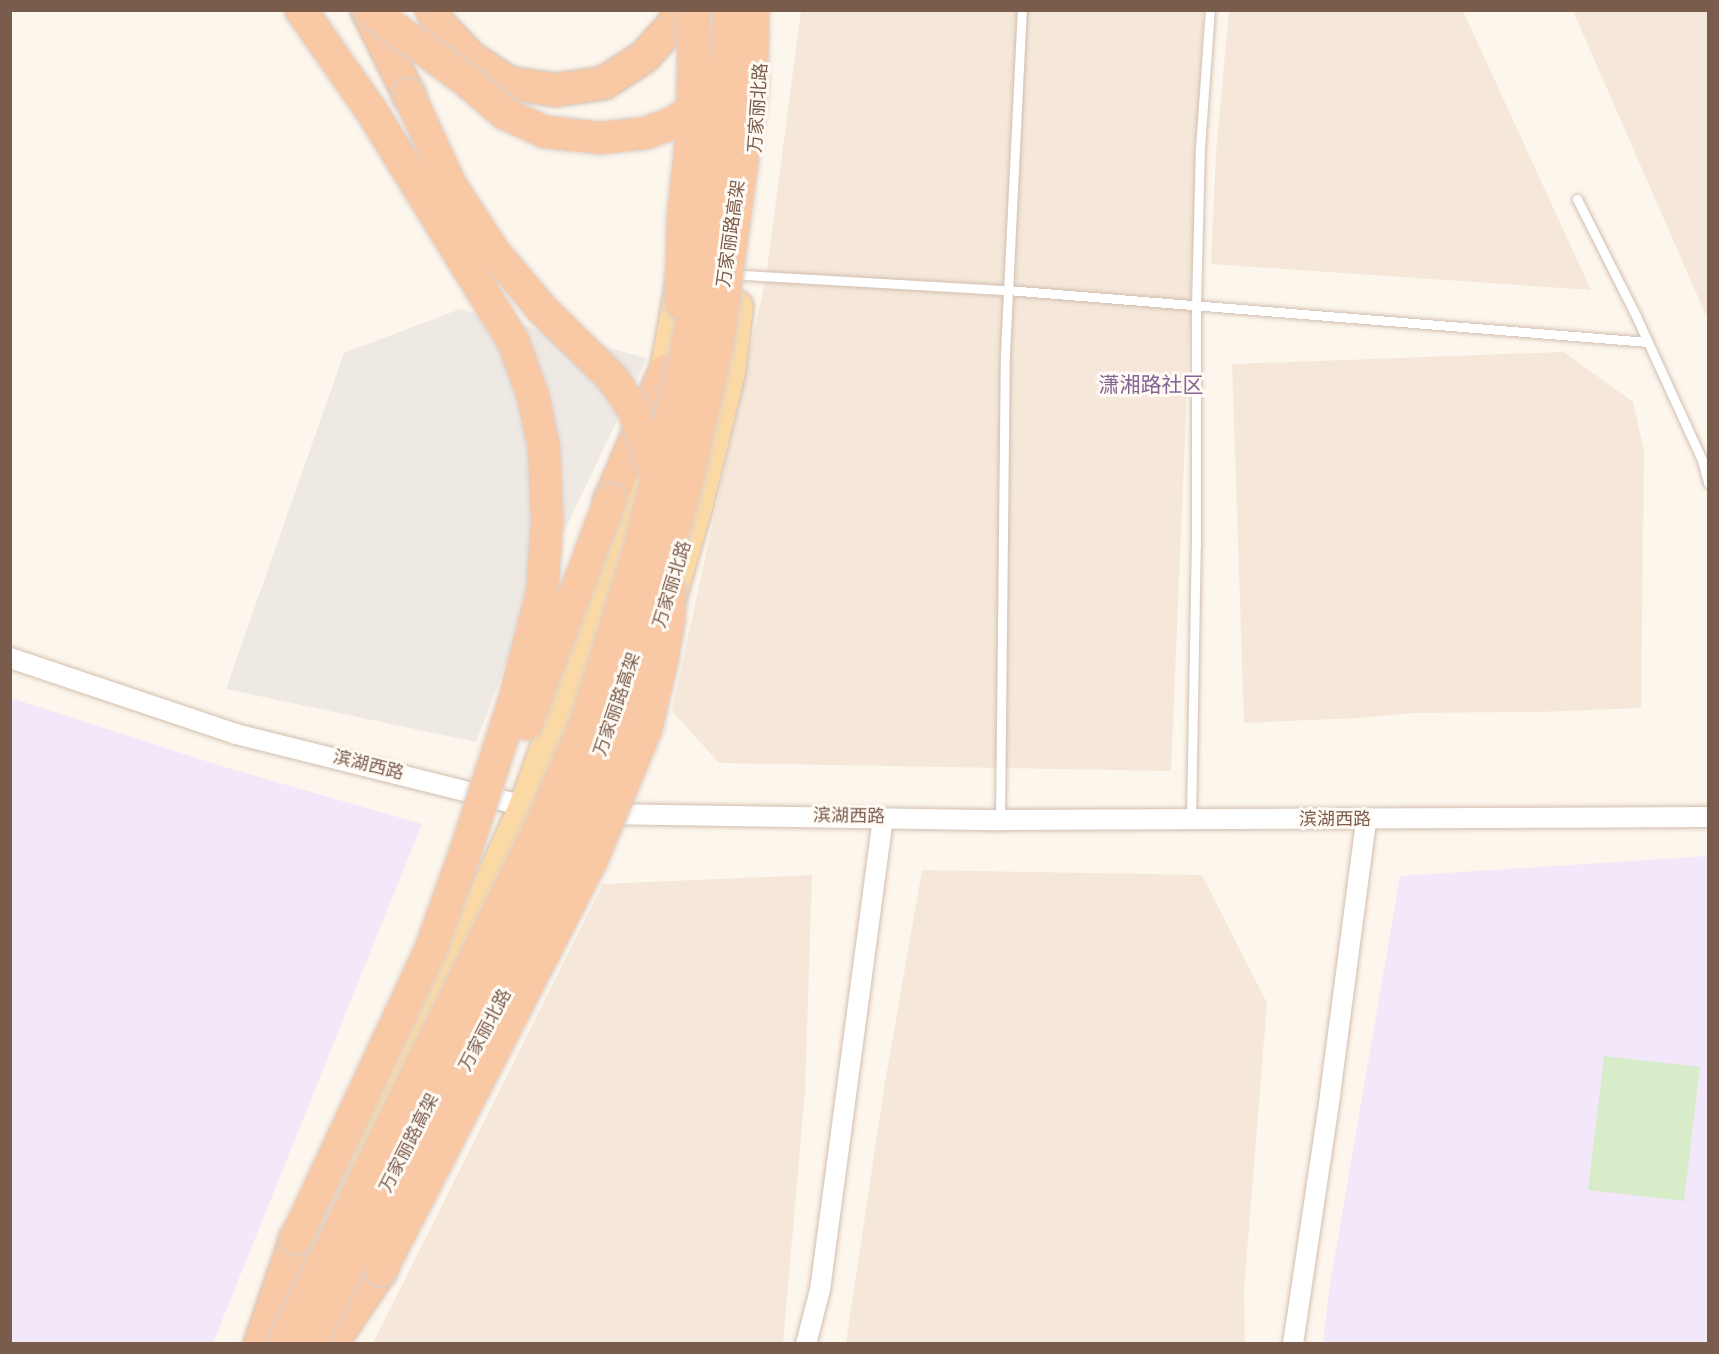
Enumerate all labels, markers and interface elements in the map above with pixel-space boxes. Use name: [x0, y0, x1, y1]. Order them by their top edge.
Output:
street label: 万家丽北路: [746, 62, 774, 154]
street label: 万家丽路高架: [715, 179, 751, 289]
district label: 潇湘路社区: [1099, 374, 1203, 400]
street label: 万家丽北路: [651, 539, 697, 631]
street label: 万家丽路高架: [591, 650, 647, 760]
street label: 滨湖西路: [330, 748, 406, 786]
street label: 滨湖西路: [813, 807, 885, 829]
street label: 滨湖西路: [1299, 810, 1371, 832]
street label: 万家丽北路: [456, 986, 518, 1076]
street label: 万家丽路高架: [377, 1091, 445, 1197]

